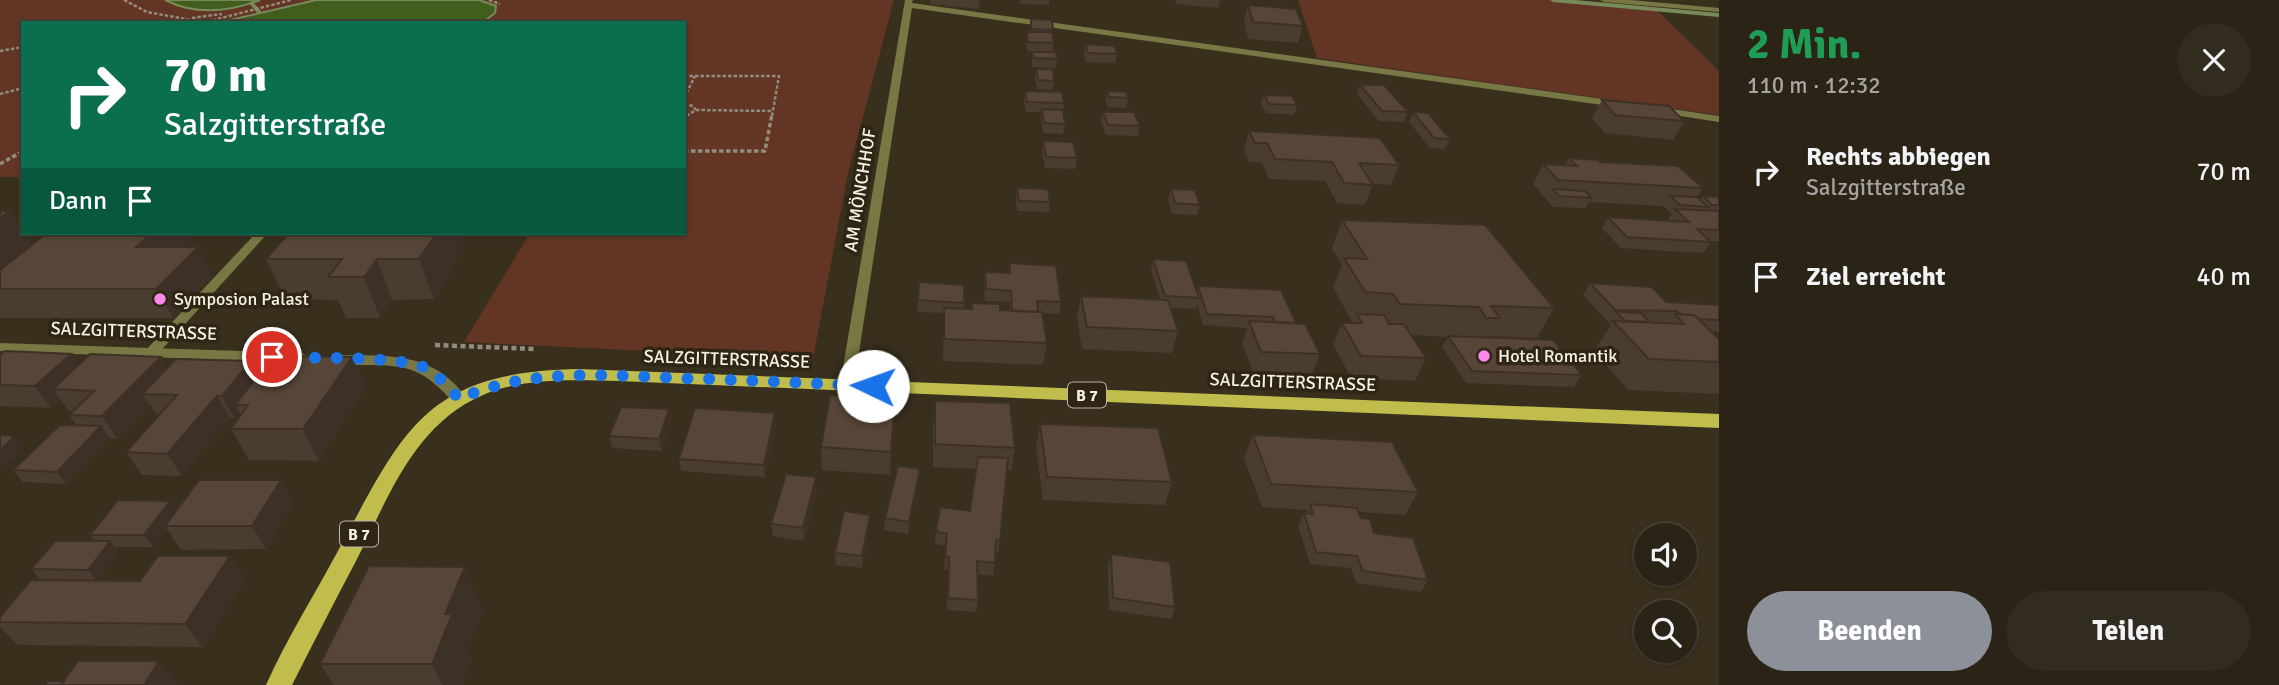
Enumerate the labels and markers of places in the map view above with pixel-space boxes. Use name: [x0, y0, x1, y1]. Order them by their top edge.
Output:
place label: Symposion Palast: [174, 288, 309, 310]
marker: Symposion Palast: [152, 291, 168, 307]
pin: [242, 327, 302, 387]
place label: Hotel Romantik: [1498, 345, 1617, 367]
marker: Hotel Romantik: [1476, 348, 1492, 364]

